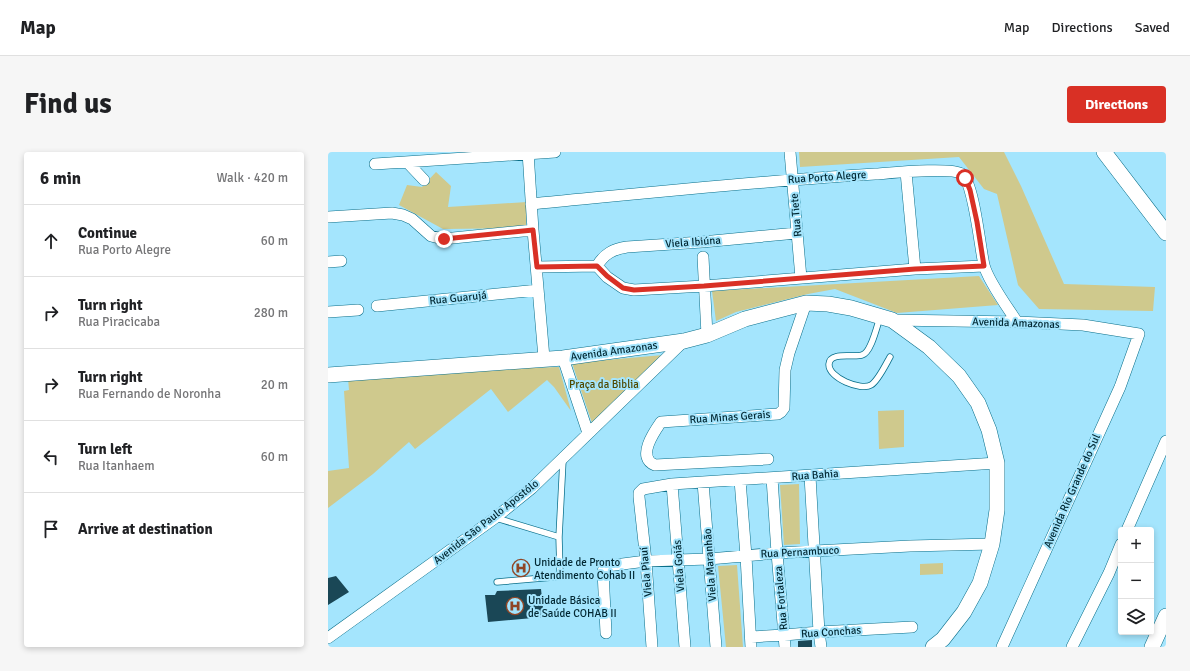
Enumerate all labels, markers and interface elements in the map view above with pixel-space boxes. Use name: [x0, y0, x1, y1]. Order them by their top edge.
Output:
text: Map: [20, 16, 56, 40]
text: Map: [1004, 19, 1030, 36]
text: Directions: [1052, 19, 1113, 36]
text: Saved: [1135, 19, 1170, 36]
button: Directions: [1067, 86, 1166, 123]
text: Find us: [24, 87, 112, 121]
text: 6 min: [40, 168, 81, 189]
street label: Rua Porto Alegre: [787, 168, 867, 186]
route start: [956, 169, 974, 187]
text: Walk · 420 m: [217, 170, 288, 186]
street label: Rua Tiete: [788, 193, 804, 237]
text: Continue: [78, 224, 137, 242]
icon: ahead: [40, 230, 62, 252]
route end: [435, 230, 453, 248]
text: 60 m: [261, 233, 288, 249]
street label: Viela Ibiúna: [665, 234, 722, 250]
text: Rua Porto Alegre: [78, 242, 171, 258]
street label: Rua Guarujá: [429, 288, 488, 307]
text: Turn right: [78, 296, 143, 314]
icon: right: [40, 302, 62, 324]
text: 280 m: [254, 305, 288, 321]
text: Rua Piracicaba: [78, 314, 160, 330]
street label: Avenida Amazonas: [972, 315, 1060, 331]
street label: Avenida Amazonas: [570, 338, 658, 364]
text: Turn right: [78, 368, 143, 386]
icon: right: [40, 374, 62, 396]
text: 20 m: [261, 377, 288, 393]
park label: Praça da Biblia: [569, 378, 639, 391]
text: Rua Fernando de Noronha: [78, 386, 221, 402]
street label: Rua Minas Gerais: [689, 408, 771, 426]
street label: Avenida Rio Grande do Sul: [1041, 432, 1103, 550]
text: Turn left: [78, 440, 132, 458]
icon: left: [40, 446, 62, 468]
text: 60 m: [261, 449, 288, 465]
text: Rua Itanhaem: [78, 458, 155, 474]
street label: Rua Bahia: [791, 467, 839, 483]
street label: Avenida São Paulo Apostólo: [431, 477, 541, 567]
icon: arrive: [40, 518, 62, 540]
text: Arrive at destination: [78, 520, 213, 538]
map controls: [1118, 527, 1154, 635]
button: +: [1118, 527, 1154, 563]
street label: Viela Maranhão: [701, 528, 719, 602]
street label: Viela Goiás: [671, 539, 687, 592]
street label: Rua Pernambuco: [760, 543, 840, 561]
street label: Viela Piauí: [637, 547, 655, 597]
place label: Unidade de Pronto Atendimento Cohab II: [534, 556, 635, 582]
hospital icon: Unidade de Pronto Atendimento Cohab II: [511, 558, 531, 578]
button: −: [1118, 563, 1154, 599]
street label: Rua Fortaleza: [772, 565, 790, 631]
place label: Unidade Básica de Saúde COHAB II: [528, 594, 617, 620]
hospital icon: Unidade Básica de Saúde COHAB II: [505, 596, 525, 616]
button: layers: [1118, 599, 1154, 635]
street label: Rua Conchas: [801, 623, 862, 641]

